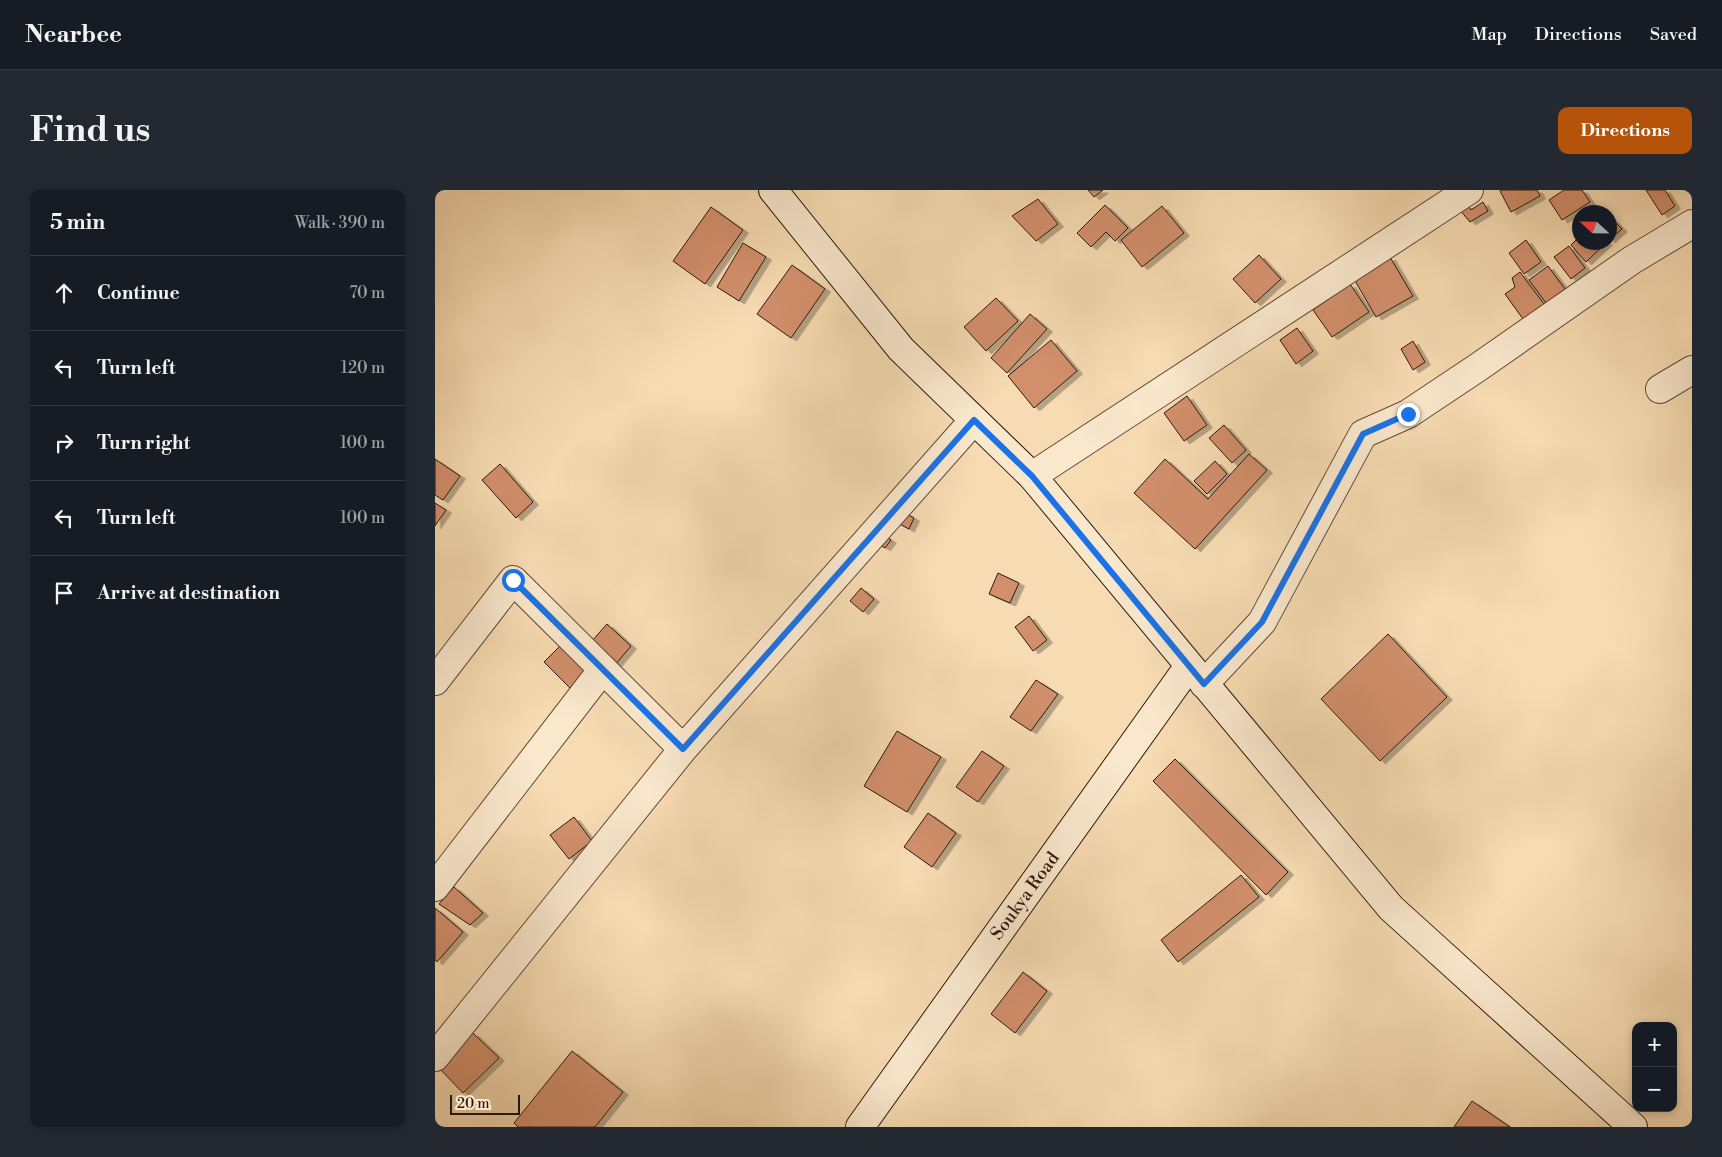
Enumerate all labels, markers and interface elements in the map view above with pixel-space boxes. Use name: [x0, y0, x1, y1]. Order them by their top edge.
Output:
text: Nearbee: [25, 20, 122, 50]
text: Map: [1471, 23, 1507, 46]
text: Directions: [1535, 23, 1622, 46]
text: Saved: [1650, 23, 1697, 46]
button: Directions: [1558, 107, 1692, 154]
text: Find us: [30, 109, 150, 152]
north arrow: [1572, 205, 1617, 250]
text: 5 min: [50, 210, 105, 236]
text: Walk · 390 m: [295, 213, 385, 233]
icon: ahead: [50, 279, 78, 307]
text: Continue: [97, 281, 180, 305]
text: 70 m: [349, 283, 385, 303]
icon: left: [50, 354, 78, 382]
text: Turn left: [97, 356, 176, 380]
text: 120 m: [341, 358, 385, 378]
route end: [1397, 403, 1420, 426]
icon: right: [50, 429, 78, 457]
text: Turn right: [97, 431, 190, 455]
text: 100 m: [340, 433, 385, 453]
icon: left: [50, 504, 78, 532]
text: Turn left: [97, 506, 176, 530]
text: 100 m: [340, 508, 385, 528]
route start: [502, 569, 525, 592]
icon: arrive: [50, 579, 78, 607]
text: Arrive at destination: [97, 581, 280, 605]
street label: Soukya Road: [985, 847, 1065, 944]
map controls: [1632, 1022, 1677, 1112]
button: +: [1632, 1022, 1677, 1067]
button: −: [1632, 1067, 1677, 1112]
scale bar: [450, 1092, 520, 1115]
text: 20 m: [457, 1095, 489, 1113]

